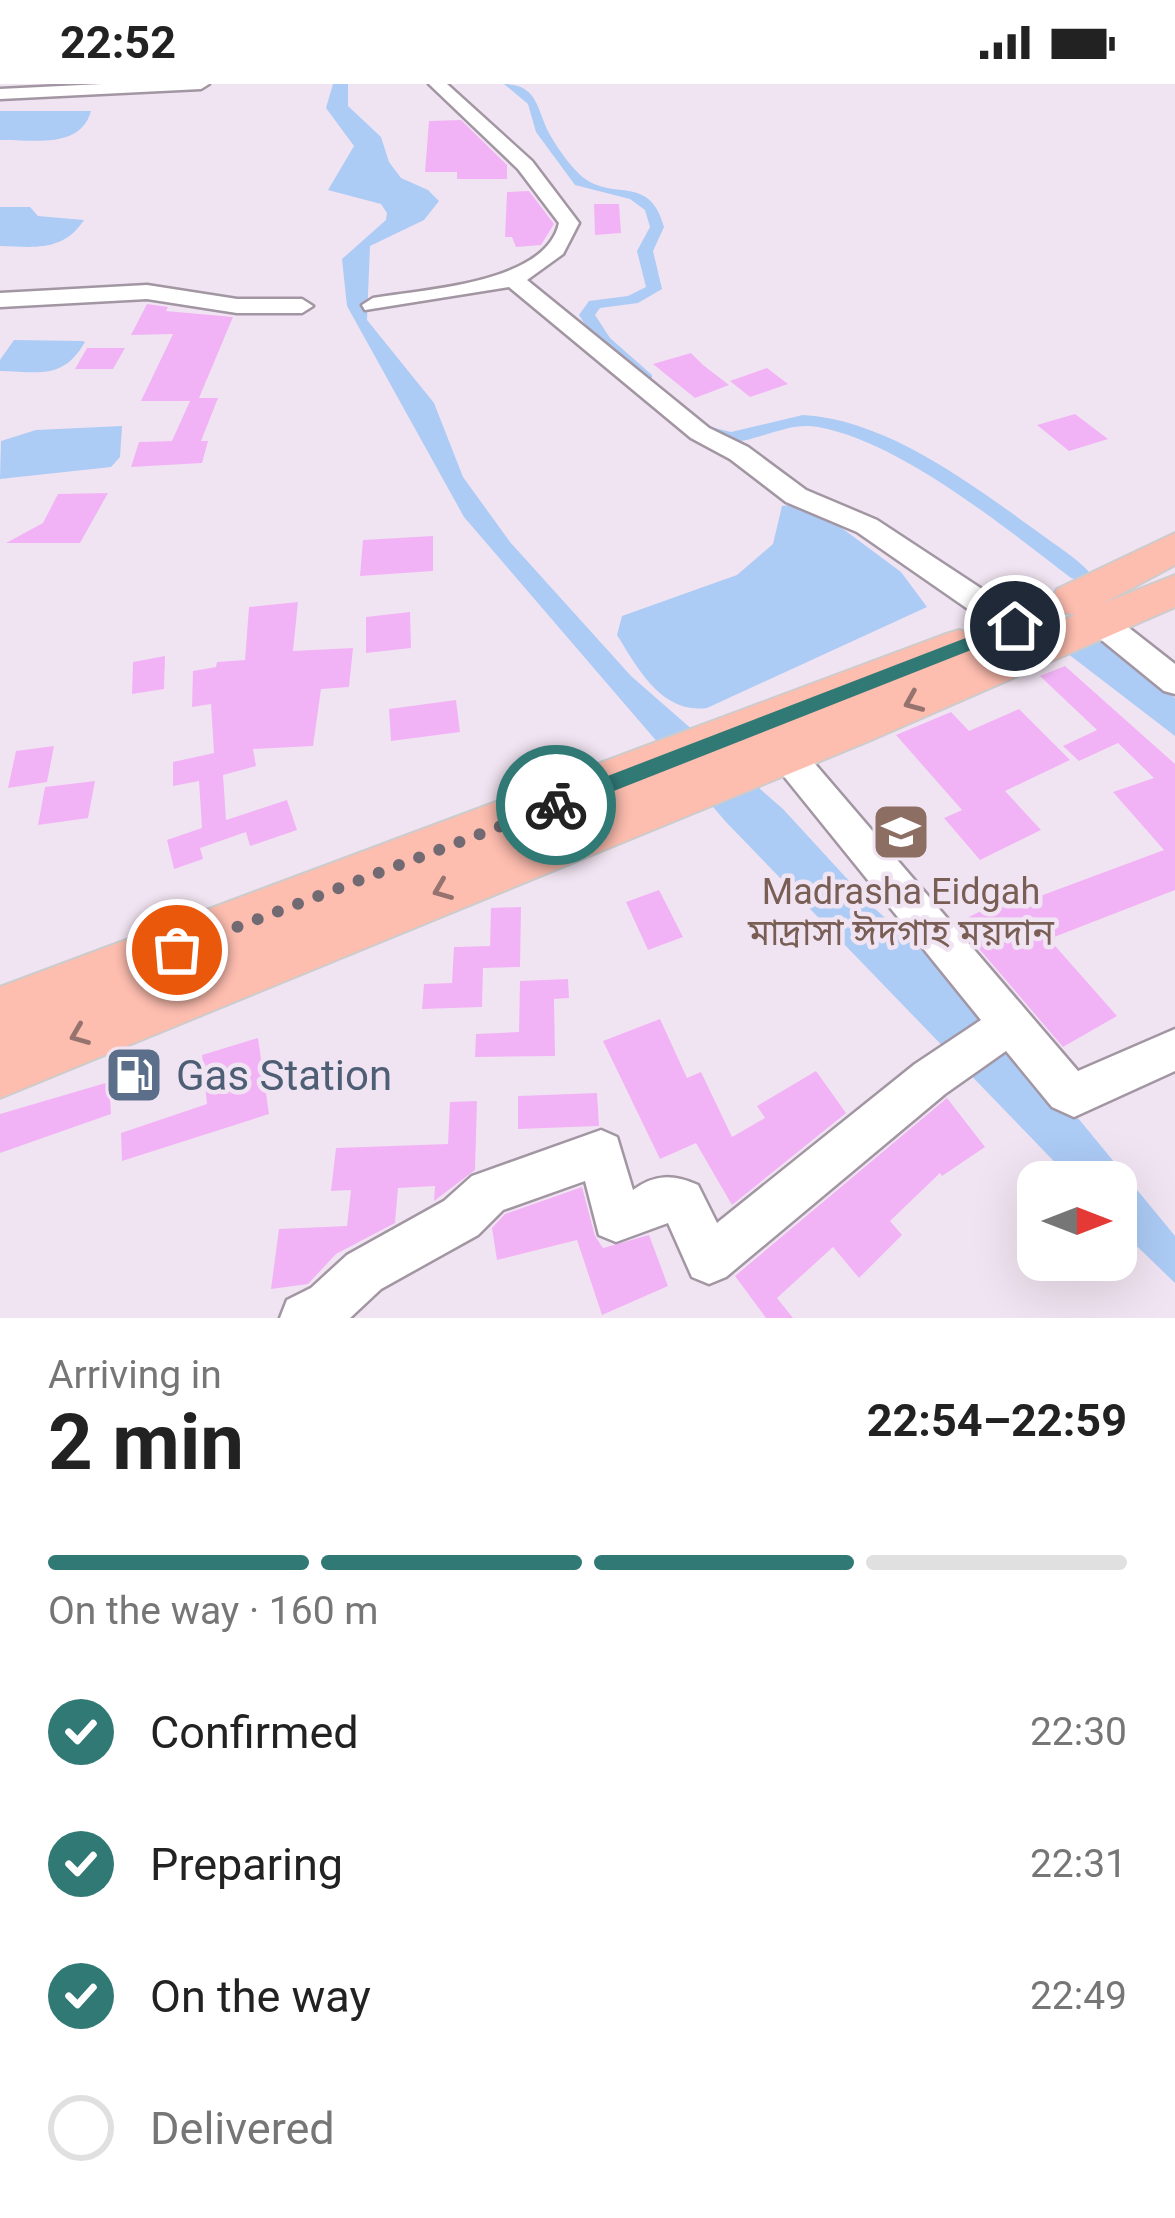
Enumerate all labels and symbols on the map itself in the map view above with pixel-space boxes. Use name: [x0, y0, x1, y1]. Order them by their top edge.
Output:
pin: [964, 575, 1066, 677]
one-way arrow: [903, 687, 925, 711]
courier: [496, 745, 616, 865]
school or university icon: Madrasha Eidgah মাদ্রাসা ঈদগাহ ময়দান: [870, 801, 932, 863]
place label: Madrasha Eidgah মাদ্রাসা ঈদগাহ ময়দান: [747, 871, 1055, 954]
one-way arrow: [432, 876, 453, 900]
pin: [126, 899, 228, 1001]
one-way arrow: [70, 1021, 91, 1045]
fuel station icon: Gas Station: [103, 1044, 165, 1106]
place label: Gas Station: [176, 1051, 392, 1100]
north arrow: [1017, 1161, 1137, 1281]

